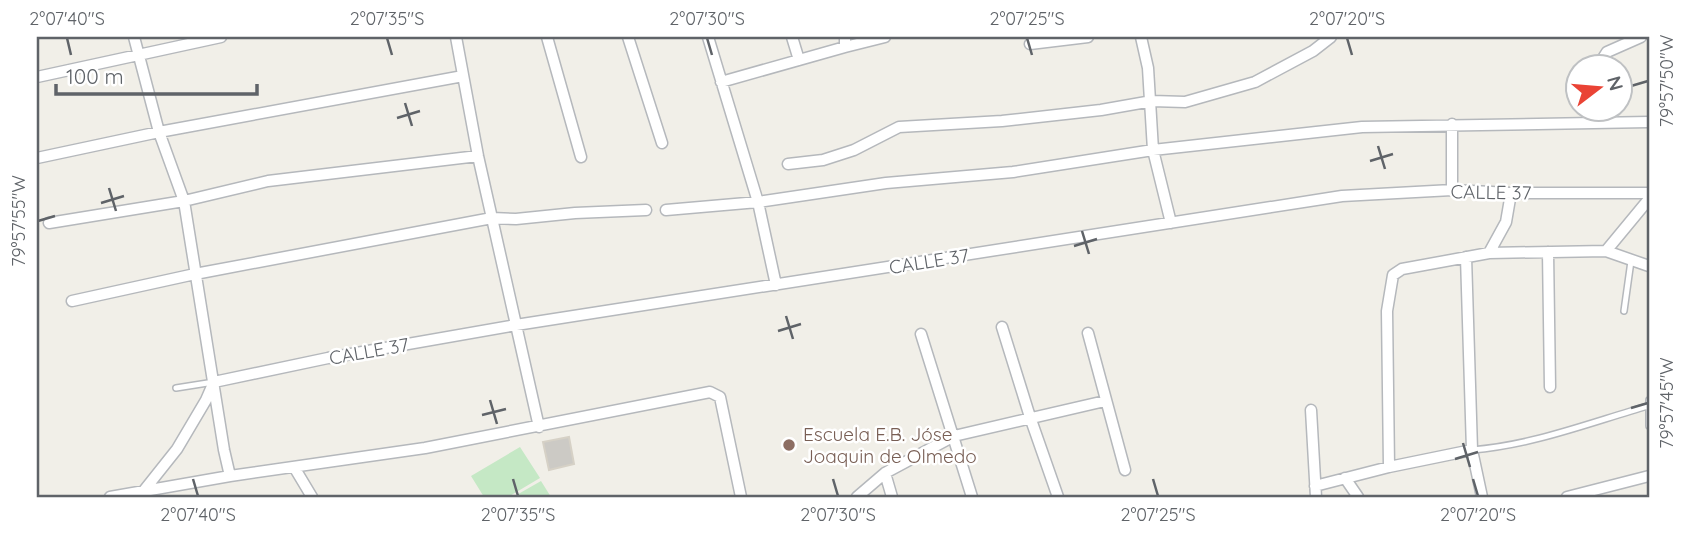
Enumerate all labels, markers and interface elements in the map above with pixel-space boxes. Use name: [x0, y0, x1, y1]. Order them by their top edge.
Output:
text: 2°07'40"S: [29, 7, 105, 30]
text: 2°07'35"S: [350, 7, 424, 30]
text: 2°07'30"S: [669, 7, 745, 30]
text: 2°07'25"S: [989, 7, 1065, 30]
text: 2°07'20"S: [1309, 7, 1385, 30]
text: 79°57'50"W: [1655, 35, 1678, 127]
scale bar: [56, 52, 257, 96]
north arrow: [1564, 52, 1634, 122]
text: 100 m: [66, 63, 124, 89]
text: N: [1602, 73, 1629, 93]
text: 79°57'55"W: [7, 175, 30, 267]
street label: CALLE 37: [1450, 179, 1532, 205]
street label: CALLE 37: [887, 243, 971, 279]
street label: CALLE 37: [327, 332, 411, 370]
text: 79°57'45"W: [1655, 357, 1678, 449]
place label: Escuela E.B. Jóse Joaquin de Olmedo: [803, 422, 977, 468]
marker: Escuela E.B. Jóse Joaquin de Olmedo: [781, 437, 797, 453]
text: 2°07'40"S: [160, 503, 236, 526]
text: 2°07'35"S: [481, 503, 555, 526]
text: 2°07'30"S: [800, 503, 876, 526]
text: 2°07'25"S: [1120, 503, 1196, 526]
text: 2°07'20"S: [1440, 503, 1516, 526]

